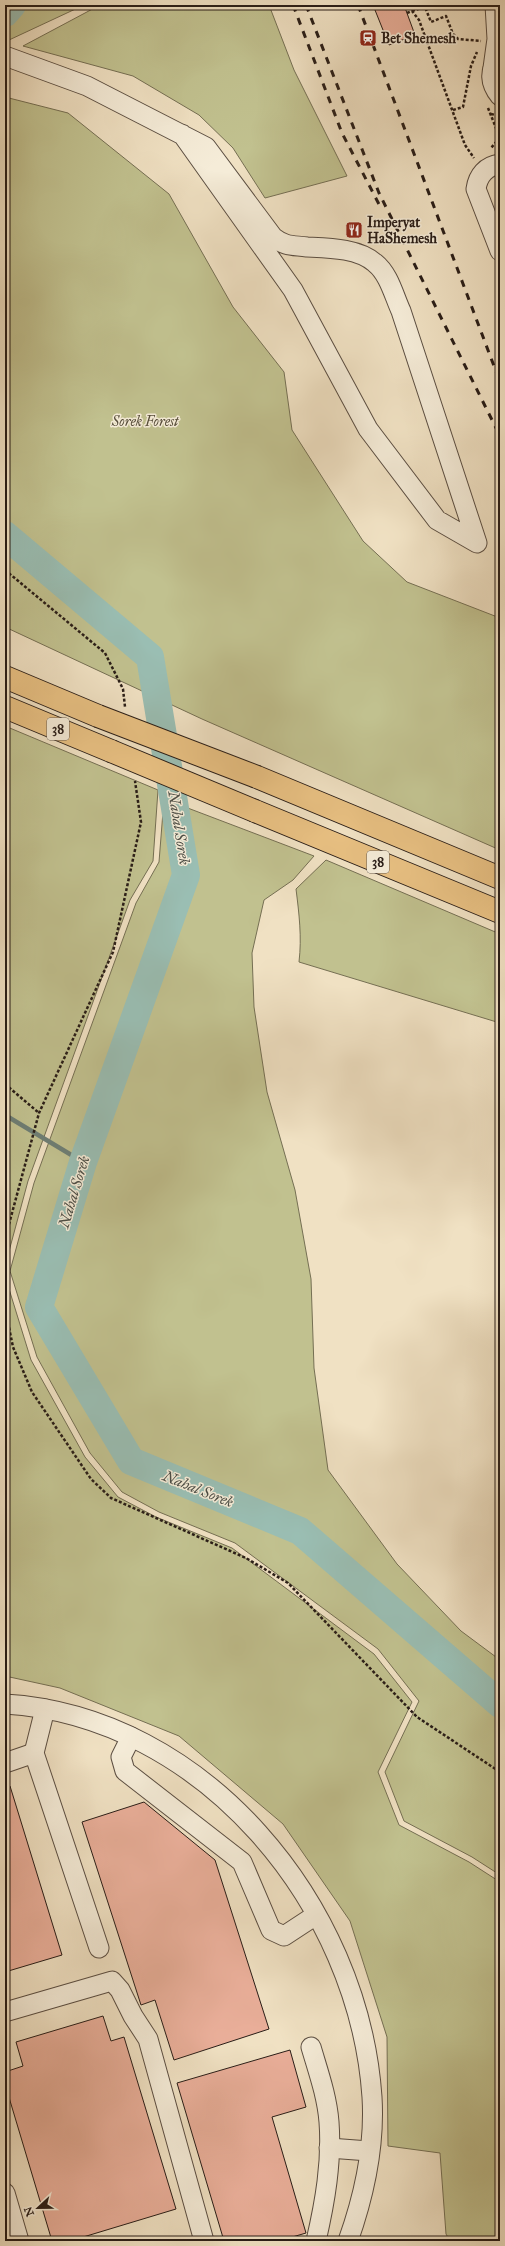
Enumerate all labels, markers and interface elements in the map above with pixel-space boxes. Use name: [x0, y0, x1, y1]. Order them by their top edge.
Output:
station icon: Bet Shemesh: [358, 28, 378, 48]
place label: Bet Shemesh: [381, 30, 456, 47]
place label: Imperyat HaShemesh: [367, 214, 437, 247]
restaurant icon: Imperyat HaShemesh: [344, 220, 364, 240]
park label: Sorek Forest: [111, 413, 180, 430]
road number: 38: [47, 718, 69, 740]
water label: Nahal Sorek: [164, 789, 194, 866]
road number: 38: [367, 851, 389, 873]
water label: Nahal Sorek: [54, 1153, 94, 1231]
water label: Nahal Sorek: [159, 1466, 236, 1511]
north arrow: [18, 2188, 58, 2228]
text: N: [21, 2204, 37, 2218]

